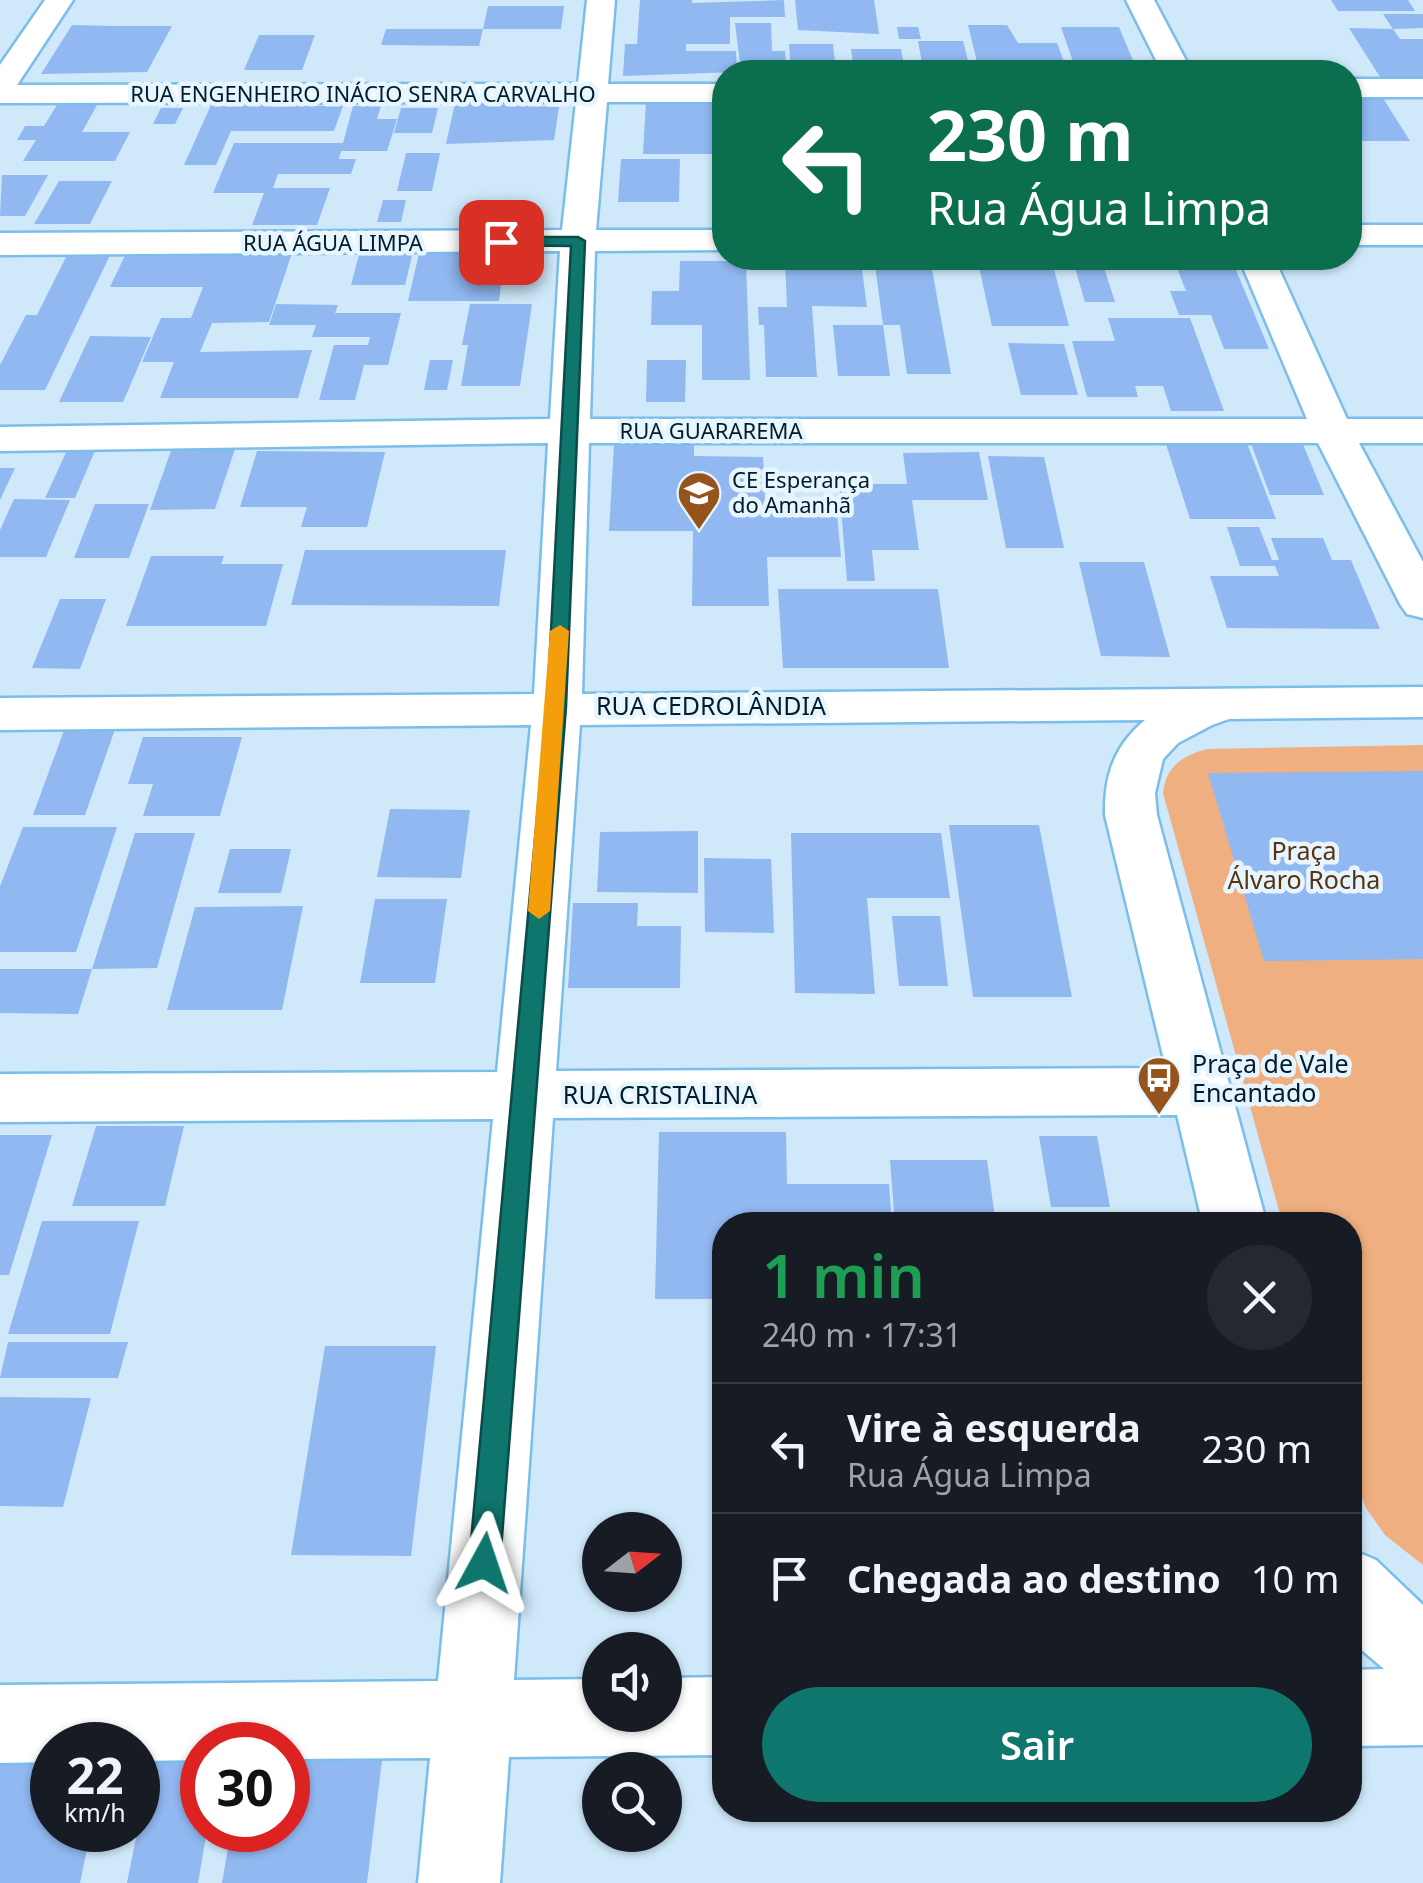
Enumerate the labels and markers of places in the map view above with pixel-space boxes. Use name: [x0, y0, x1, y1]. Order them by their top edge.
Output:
pin: [459, 200, 544, 285]
place label: CE Esperança do Amanhã: [732, 464, 870, 519]
school or university icon: CE Esperança do Amanhã: [676, 470, 722, 531]
place label: Praça de Vale Encantado: [1192, 1046, 1349, 1109]
bus stop icon: Praça de Vale Encantado: [1136, 1055, 1182, 1116]

